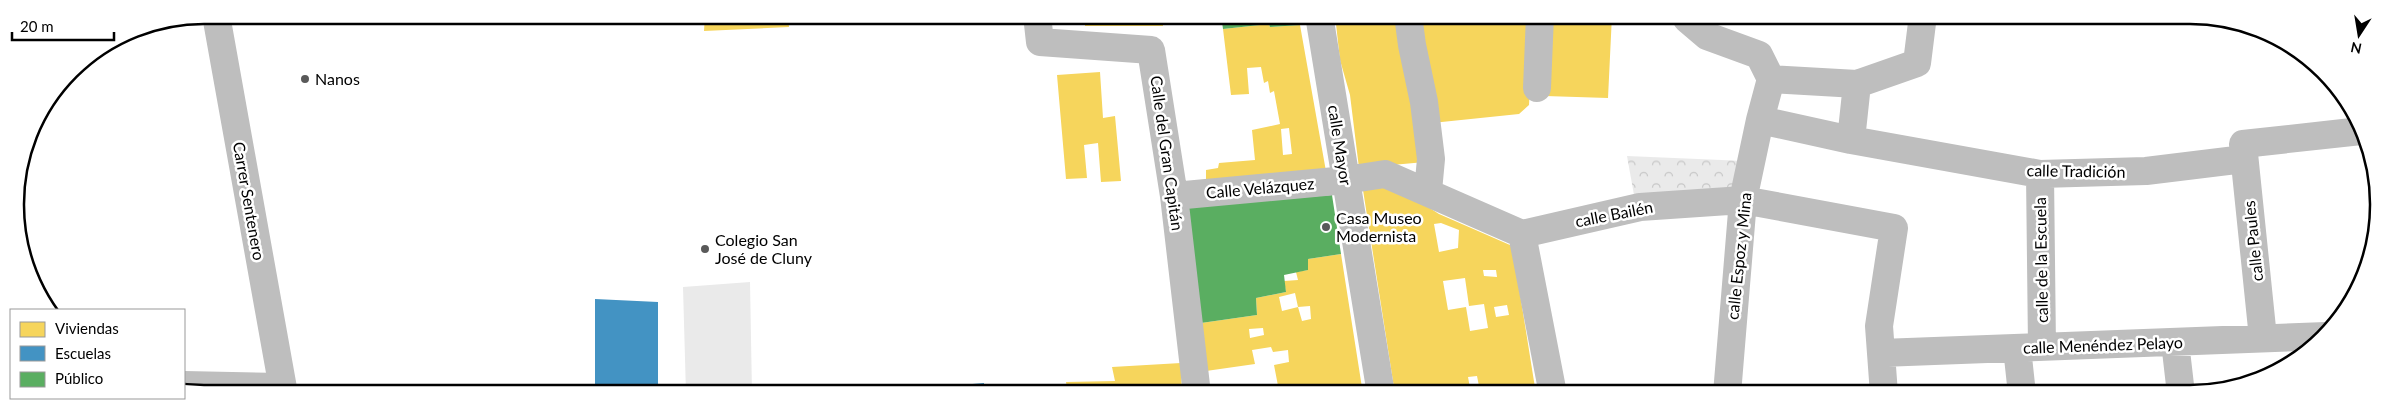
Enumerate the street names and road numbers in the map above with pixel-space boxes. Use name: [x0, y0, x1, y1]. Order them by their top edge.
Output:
street label: Calle del Gran Capitán: [1147, 74, 1188, 232]
street label: calle Mayor: [1325, 103, 1356, 187]
street label: Carrer Sentenero: [230, 140, 269, 262]
street label: calle Tradición: [2026, 160, 2126, 181]
street label: Calle Velázquez: [1205, 173, 1315, 202]
street label: calle Espoz y Mina: [1722, 191, 1755, 321]
street label: calle Bailén: [1573, 197, 1654, 230]
street label: calle de la Escuela: [2030, 197, 2051, 323]
street label: calle Paules: [2239, 200, 2266, 282]
street label: calle Menéndez Pelayo: [2023, 332, 2183, 357]

